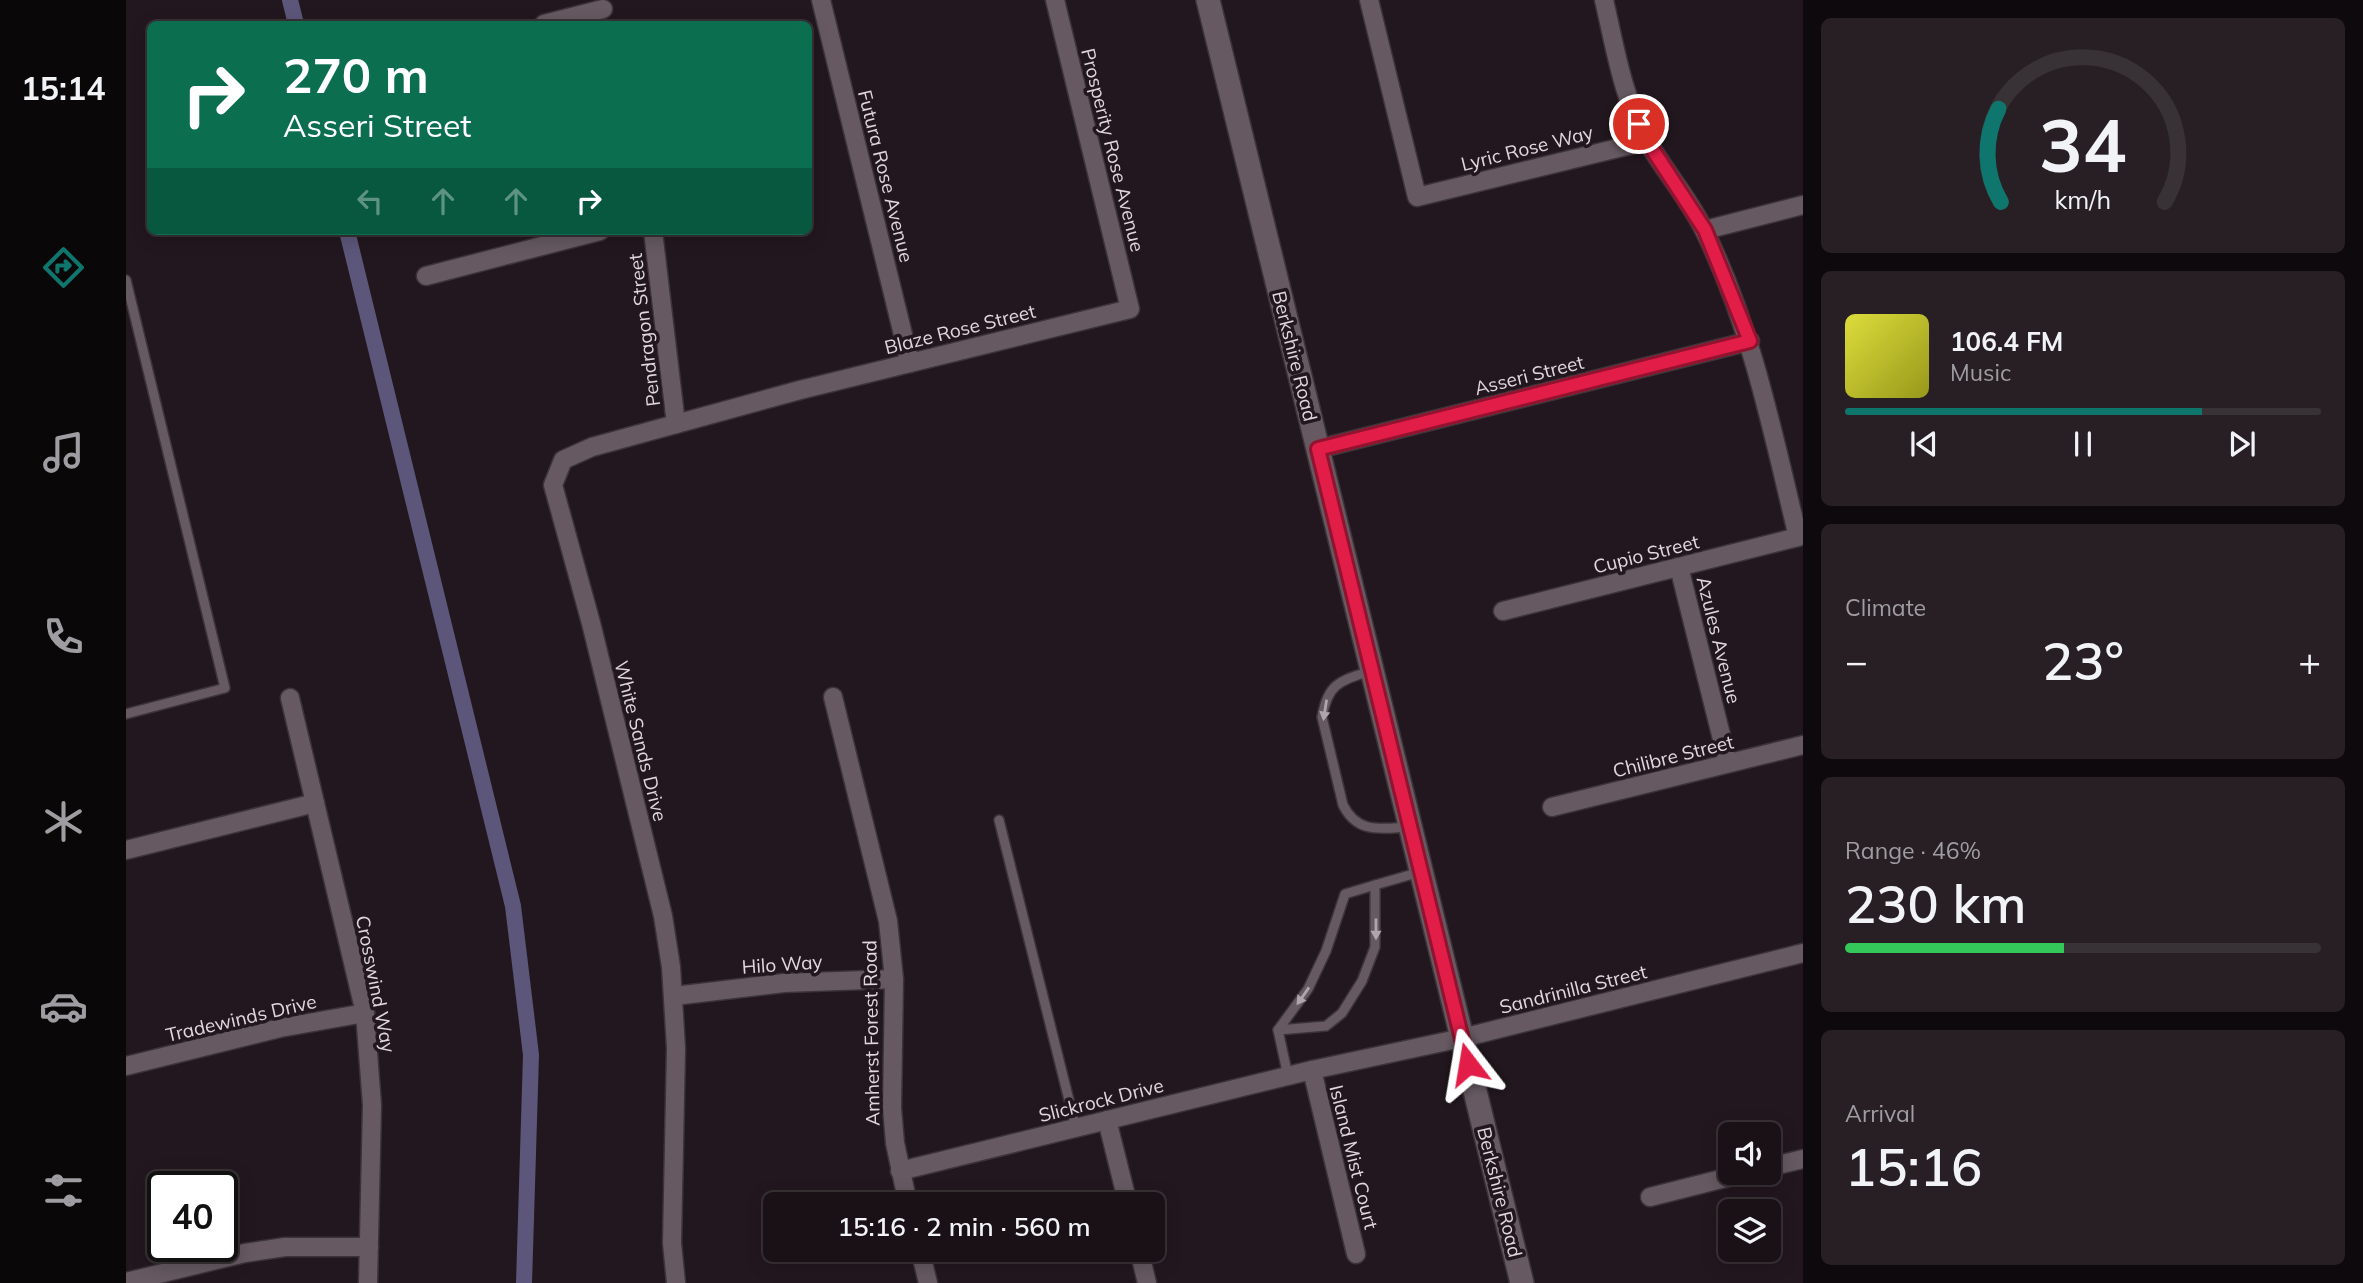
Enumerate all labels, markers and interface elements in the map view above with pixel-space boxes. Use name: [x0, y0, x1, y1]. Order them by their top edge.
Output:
text: 270 m: [283, 44, 429, 105]
street label: Prosperity Rose Avenue: [1076, 46, 1150, 254]
icon: right: [168, 49, 259, 140]
text: 15:14: [21, 68, 105, 108]
street label: Futura Rose Avenue: [853, 87, 919, 265]
pin: [1609, 94, 1669, 154]
text: 34: [2039, 99, 2127, 190]
text: Asseri Street: [283, 105, 472, 145]
icon: arrive: [1620, 105, 1658, 143]
street label: Lyric Rose Way: [1458, 120, 1596, 176]
icon: left: [351, 182, 389, 220]
icon: ahead: [424, 182, 462, 220]
icon: ahead: [497, 182, 535, 220]
icon: right: [570, 182, 608, 220]
text: km/h: [2055, 183, 2111, 214]
icon: directions: [39, 243, 88, 292]
street label: Pendragon Street: [623, 252, 665, 408]
street label: Berkshire Road: [1267, 288, 1323, 424]
street label: Blaze Rose Street: [882, 299, 1038, 359]
text: 106.4 FM: [1950, 325, 2063, 358]
street label: Asseri Street: [1472, 350, 1587, 400]
text: Music: [1950, 358, 2011, 387]
icon: previous: [1905, 425, 1943, 463]
icon: pause: [2064, 425, 2102, 463]
icon: next: [2223, 425, 2261, 463]
icon: music: [39, 428, 88, 477]
street label: Cupio Street: [1591, 529, 1702, 579]
street label: Azules Avenue: [1692, 574, 1746, 706]
text: Climate: [1845, 593, 1926, 622]
icon: phone: [39, 612, 88, 661]
text: 23°: [2042, 628, 2124, 693]
text: −: [1845, 637, 1868, 685]
text: +: [2298, 637, 2321, 685]
street label: White Sands Drive: [609, 658, 673, 824]
one-way arrow: [1319, 699, 1330, 721]
street label: Chilibre Street: [1610, 729, 1736, 783]
icon: climate: [39, 797, 88, 846]
text: Range · 46%: [1845, 836, 1981, 865]
text: 230 km: [1845, 871, 2026, 936]
street label: Crosswind Way: [351, 913, 401, 1055]
one-way arrow: [1370, 918, 1382, 940]
street label: Amherst Forest Road: [857, 940, 885, 1126]
street label: Hilo Way: [741, 949, 823, 979]
street label: Sandrinilla Street: [1497, 959, 1649, 1019]
icon: car: [39, 982, 88, 1031]
one-way arrow: [1296, 987, 1310, 1005]
street label: Tradewinds Drive: [163, 989, 319, 1047]
position arrow: [1431, 1027, 1505, 1101]
street label: Slickrock Drive: [1036, 1073, 1166, 1127]
street label: Island Mist Court: [1324, 1082, 1384, 1232]
text: Arrival: [1845, 1099, 1915, 1128]
map controls: [1718, 1122, 1781, 1262]
button: sound: [1718, 1122, 1781, 1185]
street label: Berkshire Road: [1472, 1124, 1528, 1260]
text: 15:16: [1845, 1134, 1982, 1199]
icon: filters: [39, 1166, 88, 1215]
speed limit sign: 40: [147, 1171, 238, 1262]
button: layers: [1718, 1199, 1781, 1262]
text: 15:16 · 2 min · 560 m: [837, 1210, 1091, 1243]

